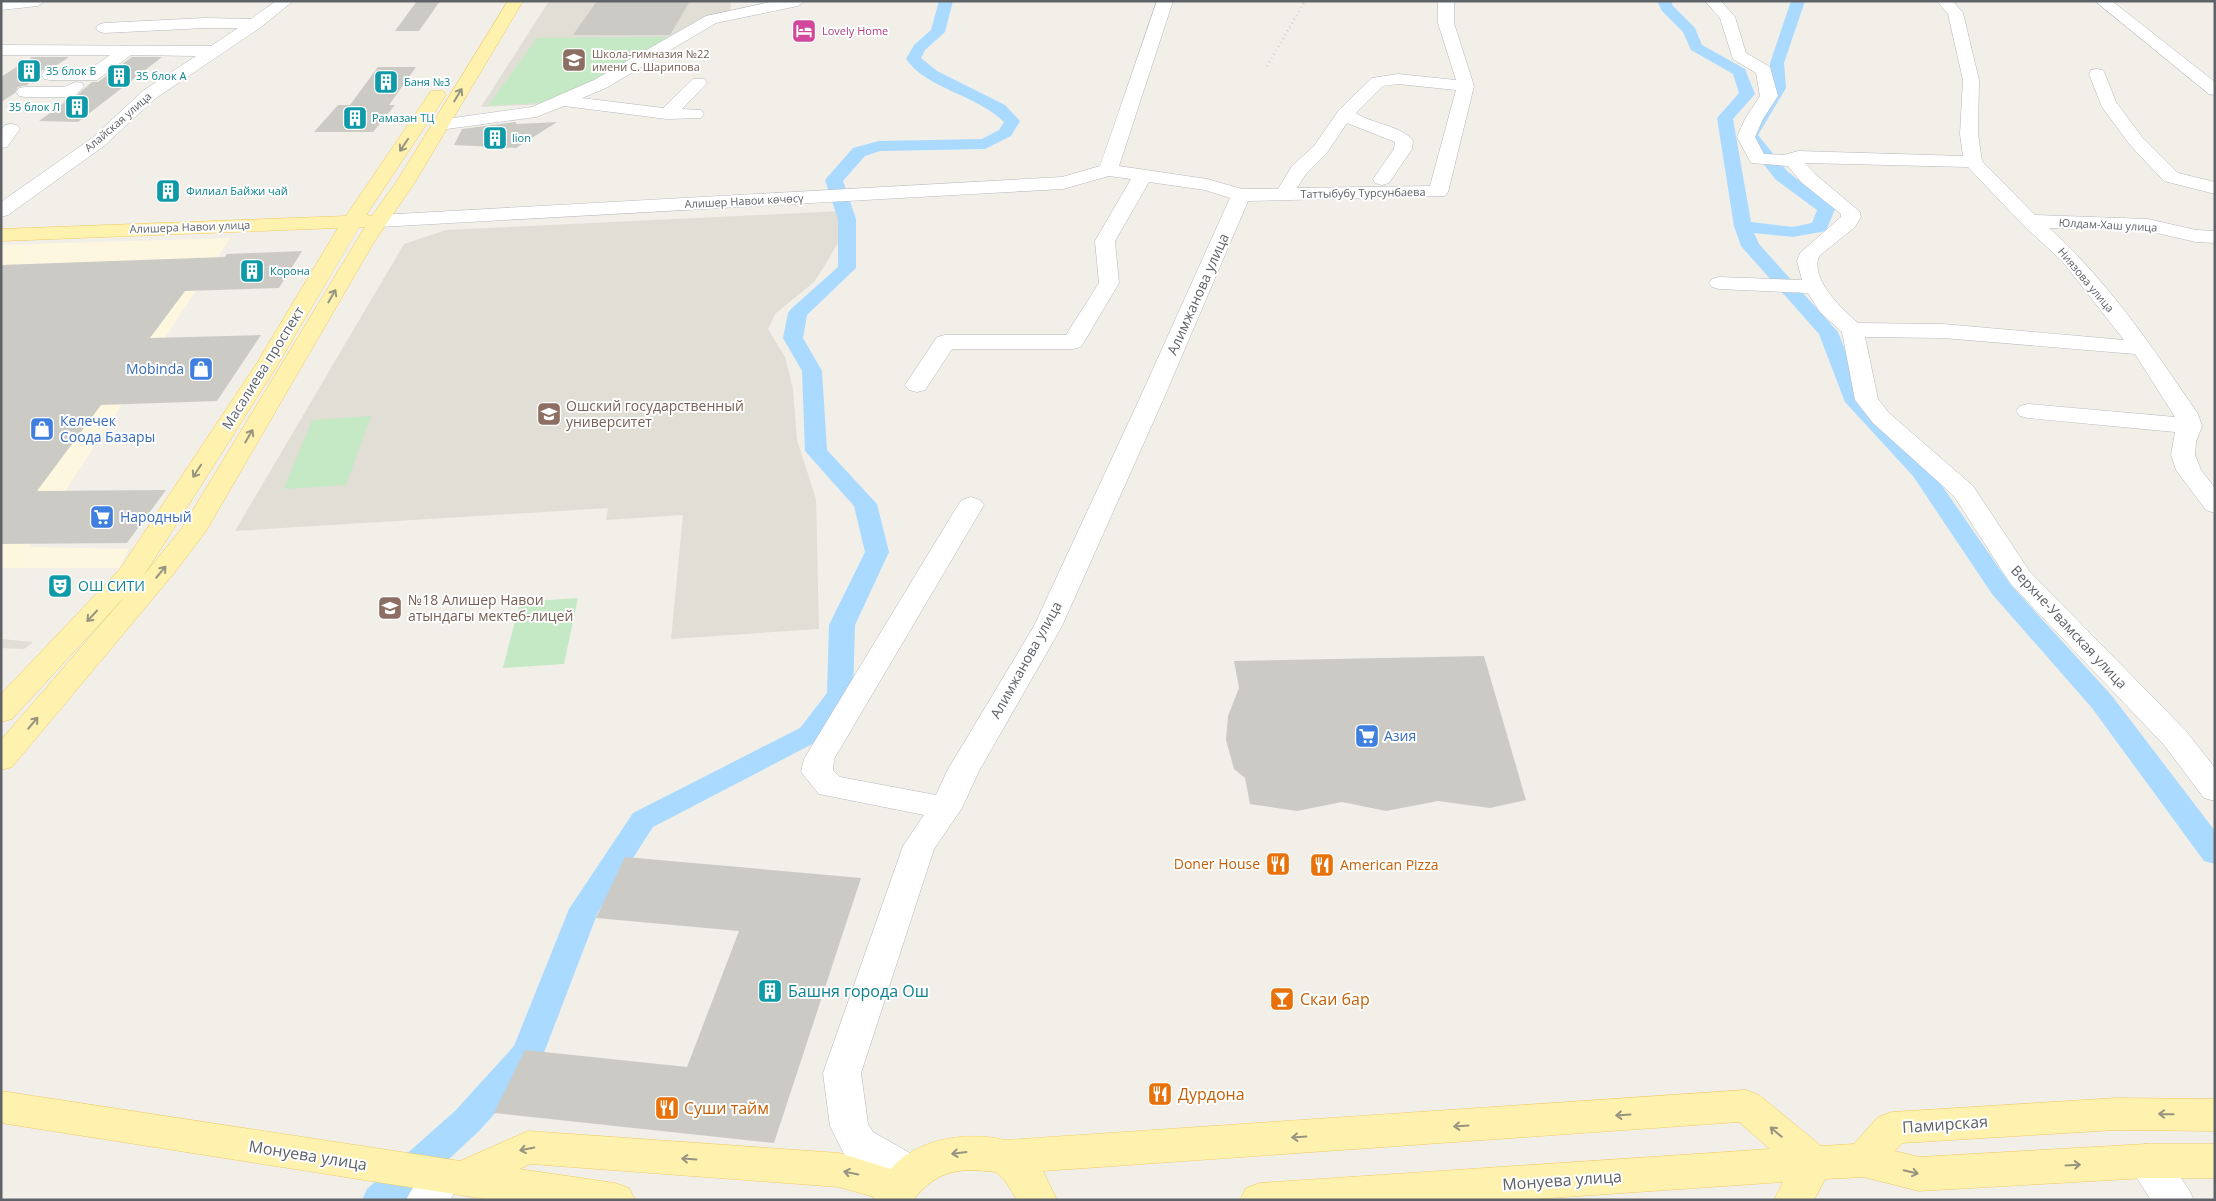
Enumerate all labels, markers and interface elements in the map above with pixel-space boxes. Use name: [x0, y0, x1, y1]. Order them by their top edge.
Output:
hotel icon: Lovely Home: [791, 18, 817, 44]
place label: Lovely Home: [822, 23, 888, 38]
place label: Школа-гимназия №22 имени С. Шарипова: [592, 46, 710, 74]
school or university icon: Школа-гимназия №22 имени С. Шарипова: [561, 47, 587, 73]
building icon: 35 блок Б: [16, 58, 42, 84]
place label: 35 блок Б: [46, 63, 96, 78]
building icon: 35 блок А: [106, 63, 132, 89]
place label: 35 блок А: [136, 68, 186, 83]
building icon: Баня №3: [373, 69, 399, 95]
place label: Баня №3: [404, 74, 450, 89]
street label: Алайская улица: [81, 88, 154, 155]
one-way arrow: [453, 88, 463, 102]
building icon: 35 блок Л: [64, 94, 90, 120]
place label: 35 блок Л: [9, 99, 60, 114]
building icon: Рамазан ТЦ: [342, 105, 368, 131]
place label: Рамазан ТЦ: [372, 110, 434, 125]
building icon: lion: [482, 125, 508, 151]
place label: lion: [512, 130, 531, 145]
one-way arrow: [399, 138, 409, 152]
building icon: Филиал Байжи чай: [155, 178, 181, 204]
place label: Филиал Байжи чай: [186, 183, 288, 198]
street label: Таттыбубу Турсунбаева: [1300, 184, 1426, 201]
street label: Алишер Навои көчөсү: [684, 190, 804, 211]
street label: Юлдам-Хаш улица: [2058, 214, 2158, 235]
street label: Алишера Навои улица: [129, 217, 251, 236]
street label: Алимжанова улица: [1162, 230, 1233, 358]
street label: Ниязова улица: [2055, 244, 2118, 315]
building icon: Корона: [239, 258, 265, 284]
place label: Корона: [270, 263, 310, 278]
one-way arrow: [327, 290, 337, 304]
street label: Масалиева проспект: [217, 302, 308, 433]
shop icon: Mobinda: [188, 356, 214, 382]
place label: Mobinda: [126, 359, 184, 378]
place label: Ошский государственный университет: [566, 396, 744, 431]
school or university icon: Ошский государственный университет: [536, 401, 562, 427]
place label: Келечек Соода Базары: [60, 411, 155, 446]
shop icon: Келечек Соода Базары: [29, 416, 55, 442]
one-way arrow: [245, 430, 255, 444]
one-way arrow: [192, 464, 202, 478]
supermarket icon: Народный: [89, 504, 115, 530]
place label: Народный: [120, 507, 192, 526]
street label: Верхне-Увамская улица: [2007, 561, 2132, 693]
one-way arrow: [155, 566, 166, 579]
theatre icon: ОШ СИТИ: [47, 573, 73, 599]
place label: ОШ СИТИ: [78, 576, 145, 595]
place label: №18 Алишер Навои атындагы мектеб-лицей: [408, 590, 573, 625]
school or university icon: №18 Алишер Навои атындагы мектеб-лицей: [377, 595, 403, 621]
street label: Алимжанова улица: [985, 598, 1066, 722]
one-way arrow: [86, 610, 98, 622]
one-way arrow: [27, 716, 38, 729]
supermarket icon: Азия: [1354, 723, 1380, 749]
place label: Азия: [1384, 726, 1416, 745]
restaurant icon: Doner House: [1265, 851, 1291, 877]
restaurant icon: American Pizza: [1309, 852, 1335, 878]
place label: Doner House: [1174, 854, 1260, 873]
place label: American Pizza: [1340, 855, 1439, 874]
building icon: Башня города Ош: [757, 978, 783, 1004]
place label: Башня города Ош: [788, 980, 929, 1002]
bar icon: Скаи бар: [1269, 986, 1295, 1012]
place label: Скаи бар: [1300, 988, 1370, 1010]
restaurant icon: Дурдона: [1147, 1081, 1173, 1107]
place label: Дурдона: [1178, 1083, 1245, 1105]
restaurant icon: Суши тайм: [654, 1095, 680, 1121]
place label: Суши тайм: [684, 1097, 769, 1119]
one-way arrow: [2158, 1109, 2174, 1119]
one-way arrow: [1615, 1110, 1631, 1120]
street label: Памирская: [1901, 1110, 1989, 1138]
one-way arrow: [1453, 1121, 1469, 1130]
one-way arrow: [1770, 1126, 1783, 1137]
one-way arrow: [1291, 1132, 1307, 1142]
street label: Монуева улица: [247, 1135, 369, 1175]
one-way arrow: [520, 1145, 536, 1155]
one-way arrow: [951, 1148, 967, 1158]
one-way arrow: [681, 1154, 697, 1164]
one-way arrow: [2065, 1161, 2081, 1170]
street label: Монуева улица: [1502, 1165, 1622, 1195]
one-way arrow: [843, 1168, 859, 1177]
one-way arrow: [1903, 1168, 1919, 1177]

